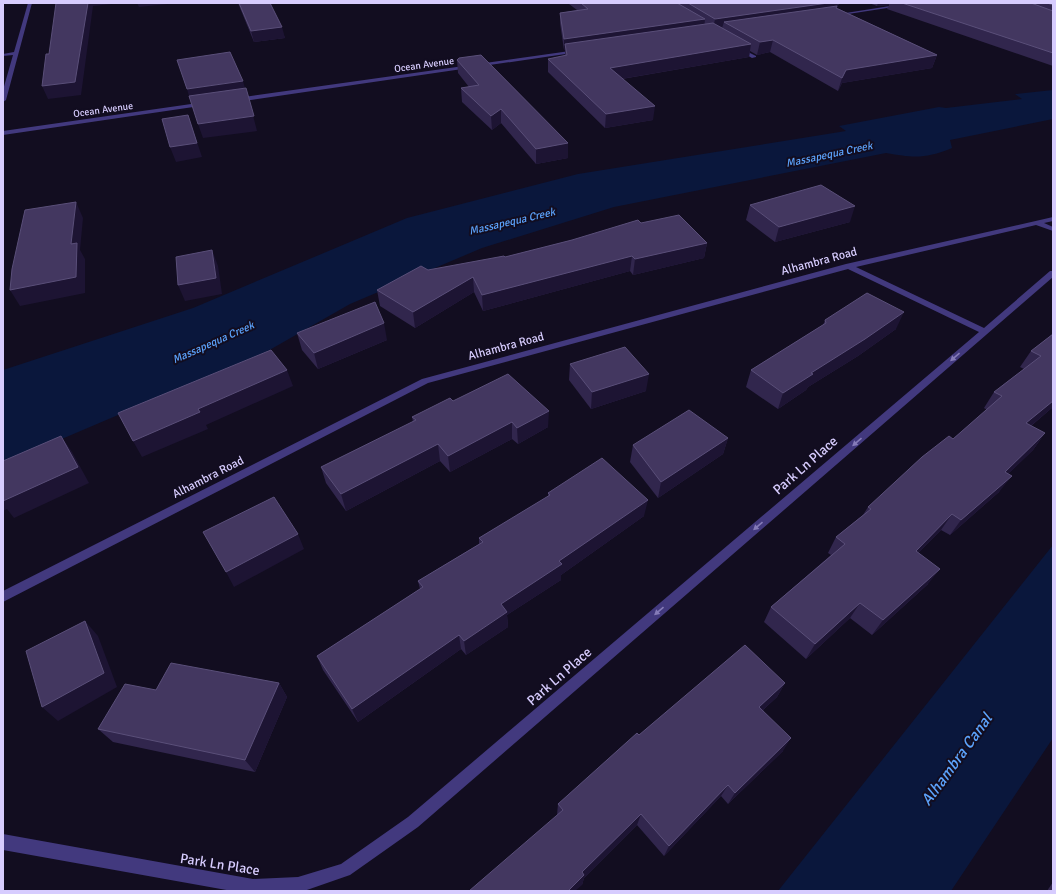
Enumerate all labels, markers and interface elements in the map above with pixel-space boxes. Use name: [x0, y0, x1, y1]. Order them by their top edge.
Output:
street label: Ocean Avenue: [393, 55, 455, 75]
street label: Ocean Avenue: [72, 100, 134, 120]
water label: Massapequa Creek: [785, 139, 875, 170]
water label: Massapequa Creek: [468, 205, 558, 238]
street label: Alhambra Road: [780, 244, 859, 279]
water label: Massapequa Creek: [170, 318, 257, 366]
street label: Alhambra Road: [467, 329, 546, 364]
one-way arrow: [950, 353, 961, 362]
street label: Park Ln Place: [769, 433, 841, 498]
one-way arrow: [851, 437, 862, 446]
street label: Alhambra Road: [170, 453, 246, 502]
one-way arrow: [753, 522, 763, 531]
one-way arrow: [655, 606, 664, 615]
street label: Park Ln Place: [523, 644, 595, 709]
water label: Alhambra Canal: [917, 709, 998, 810]
street label: Park Ln Place: [179, 850, 261, 879]

